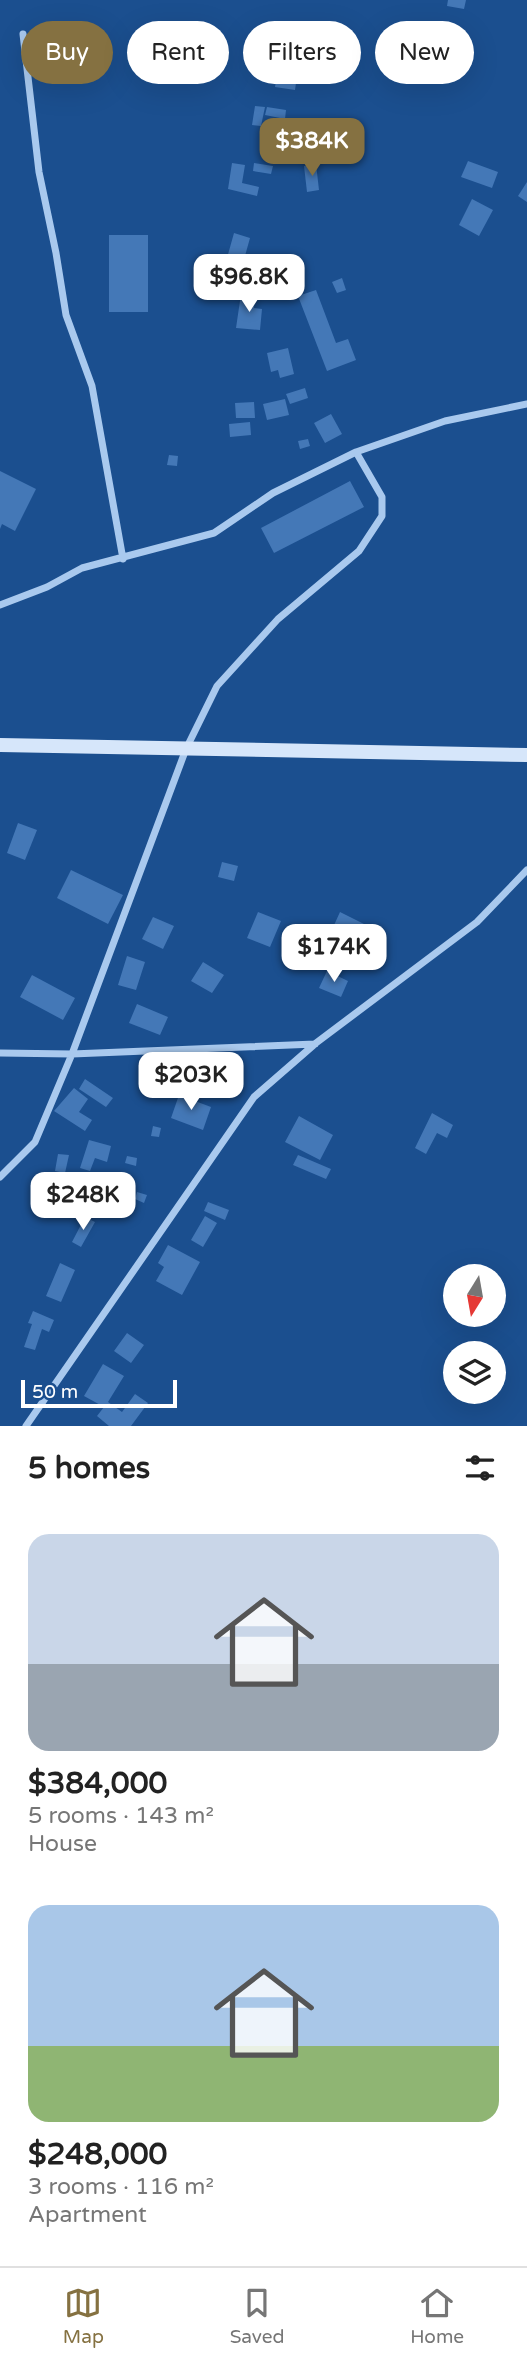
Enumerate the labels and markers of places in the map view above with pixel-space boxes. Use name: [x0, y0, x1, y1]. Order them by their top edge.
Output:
pin: $384K: [263, 118, 361, 178]
pin: $96.8K: [192, 254, 306, 314]
pin: $174K: [285, 925, 383, 984]
pin: $203K: [142, 1052, 240, 1112]
pin: $248K: [34, 1172, 132, 1232]

